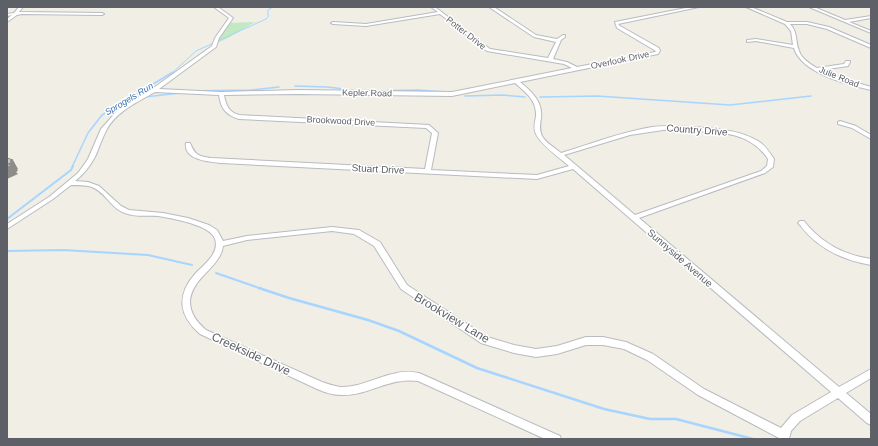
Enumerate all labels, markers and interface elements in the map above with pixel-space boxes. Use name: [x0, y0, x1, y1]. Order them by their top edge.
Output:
street label: Potter Drive: [444, 14, 488, 52]
street label: Overlook Drive: [590, 49, 650, 71]
street label: Julie Road: [817, 64, 861, 90]
water label: Sprogels Run: [103, 81, 155, 117]
street label: Kepler Road: [342, 88, 392, 98]
street label: Brookwood Drive: [307, 114, 375, 128]
street label: Country Drive: [666, 122, 728, 138]
street label: Stuart Drive: [351, 162, 405, 176]
street label: Sunnyside Avenue: [645, 227, 715, 290]
street label: Brookview Lane: [412, 290, 492, 346]
street label: Creekside Drive: [209, 330, 293, 379]

